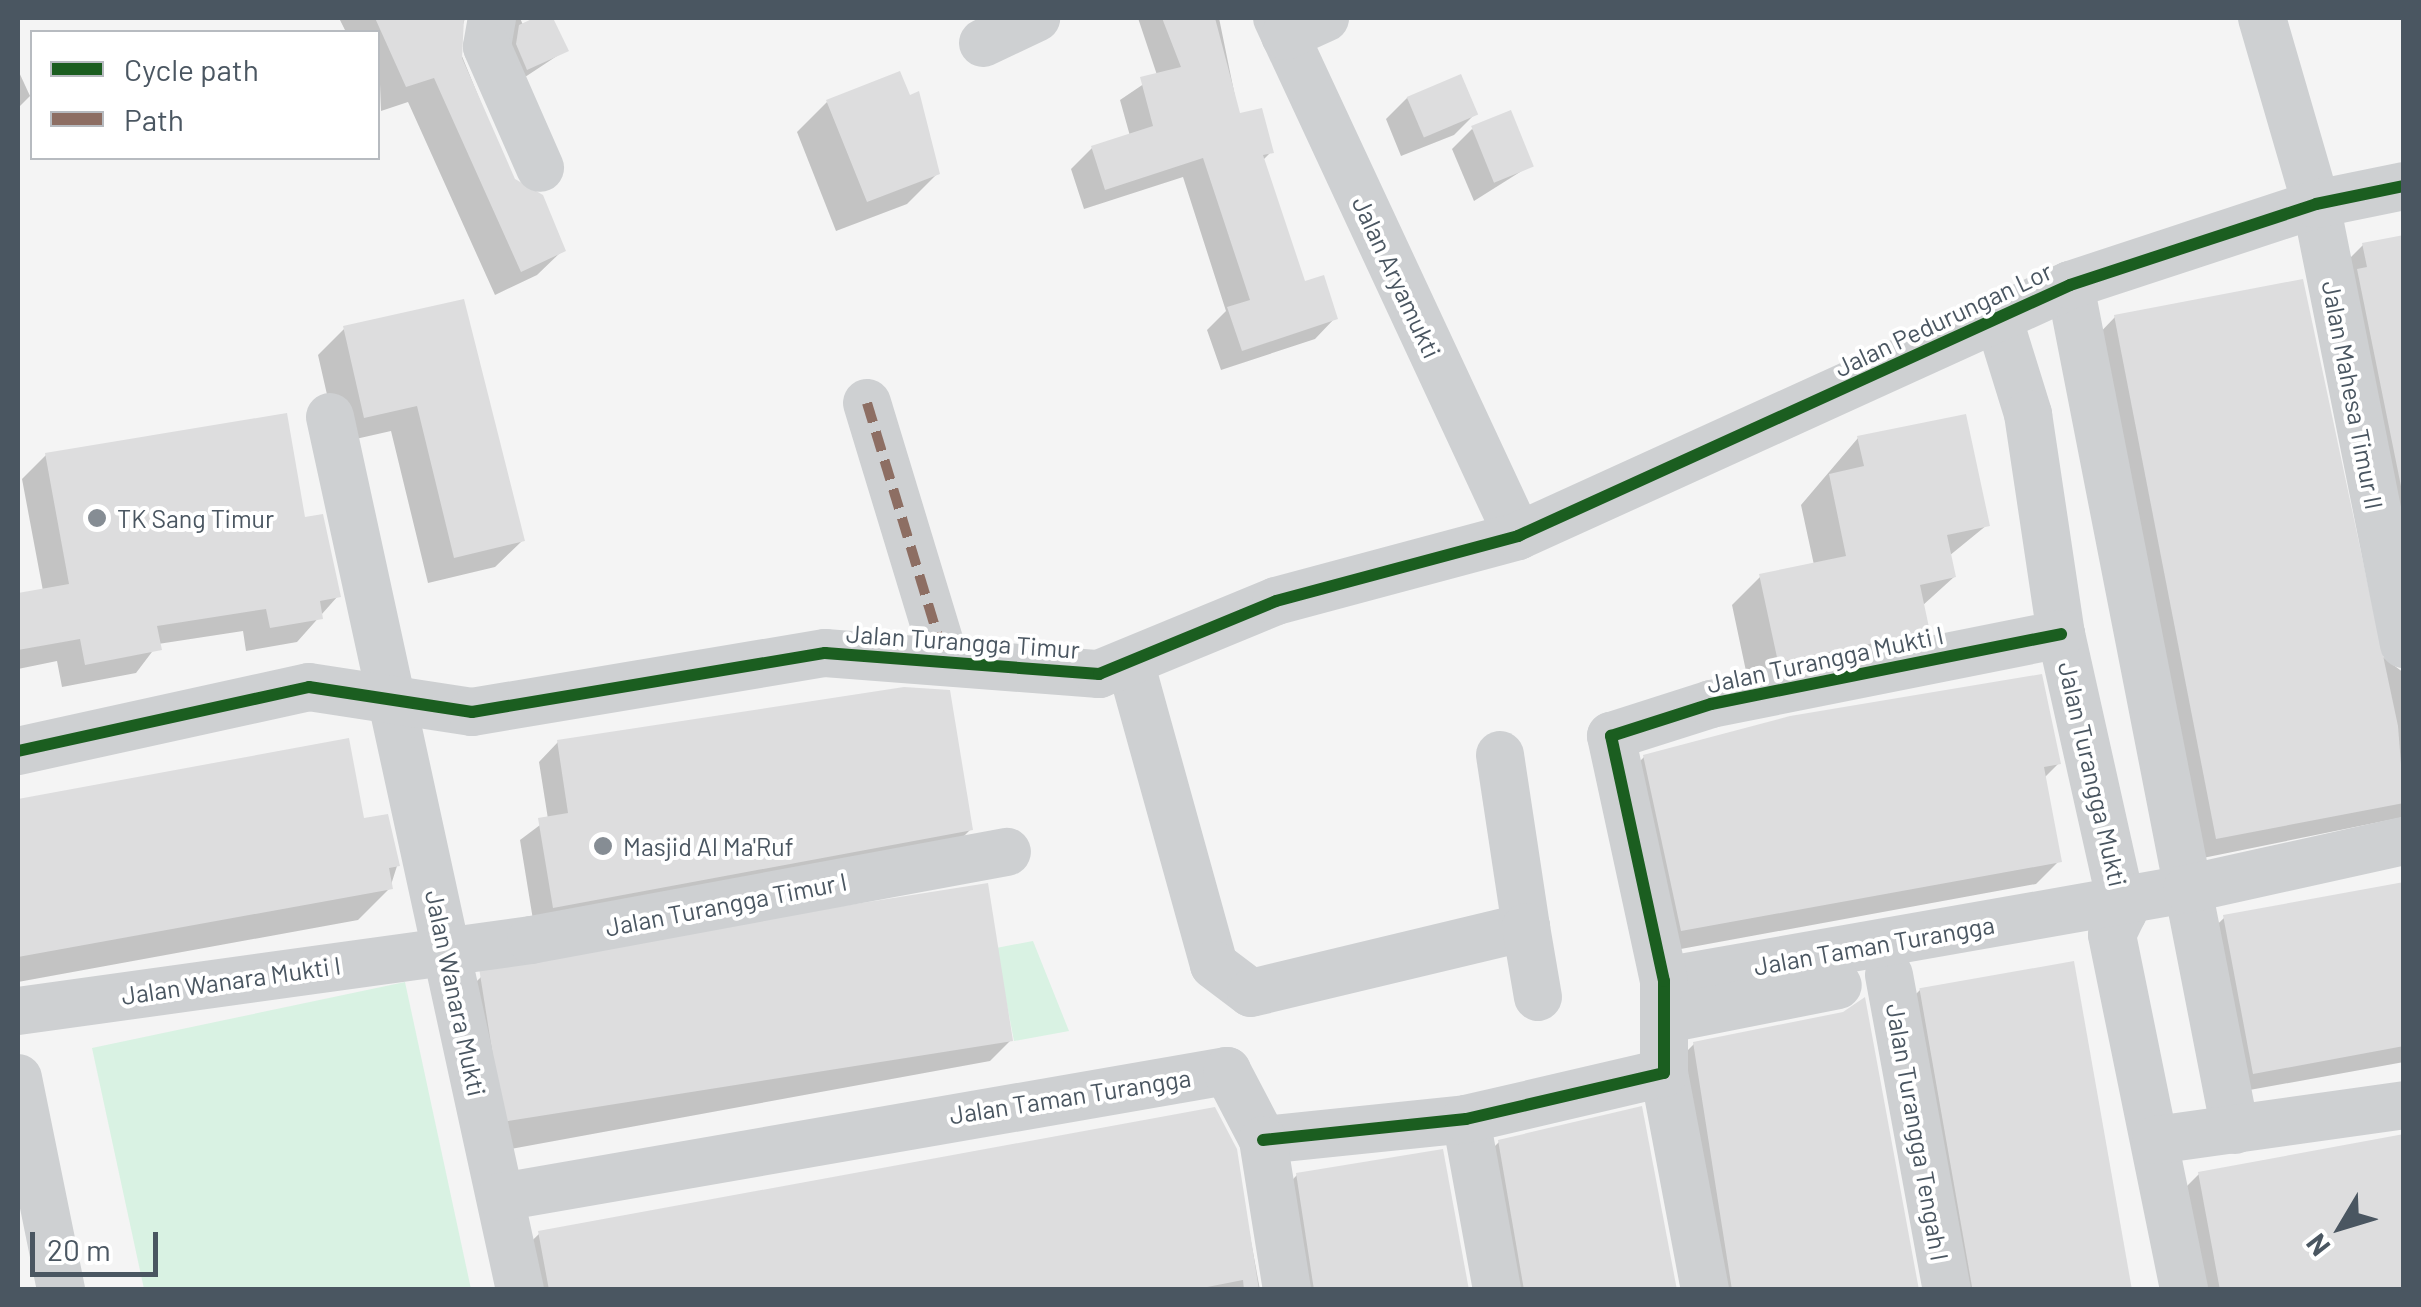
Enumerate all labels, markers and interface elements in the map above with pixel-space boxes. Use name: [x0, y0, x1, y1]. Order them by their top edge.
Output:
legend: [30, 30, 380, 160]
text: Cycle path: [124, 51, 259, 87]
text: Path: [124, 101, 184, 137]
street label: Jalan Aryamukti: [1346, 191, 1448, 363]
street label: Jalan Pedurungan Lor: [1830, 255, 2056, 383]
street label: Jalan Mahesa Timur II: [2316, 278, 2390, 512]
place label: TK Sang Timur: [117, 503, 274, 533]
marker: TK Sang Timur: [86, 507, 108, 529]
street label: Jalan Turangga Timur: [845, 618, 1081, 664]
street label: Jalan Turangga Mukti I: [1704, 619, 1946, 699]
street label: Jalan Turangga Mukti: [2053, 659, 2133, 889]
place label: Masjid Al Ma'Ruf: [623, 831, 794, 861]
marker: Masjid Al Ma'Ruf: [592, 835, 614, 857]
street label: Jalan Turangga Timur I: [603, 866, 849, 942]
street label: Jalan Wanara Mukti: [419, 887, 493, 1099]
street label: Jalan Taman Turangga: [1751, 909, 1997, 981]
street label: Jalan Wanara Mukti I: [119, 950, 343, 1010]
street label: Jalan Turangga Tengah I: [1881, 1001, 1955, 1263]
street label: Jalan Taman Turangga: [947, 1062, 1193, 1130]
north arrow: [2291, 1177, 2391, 1277]
scale bar: [35, 1212, 162, 1274]
text: N: [2298, 1228, 2336, 1263]
text: 20 m: [47, 1231, 111, 1267]

